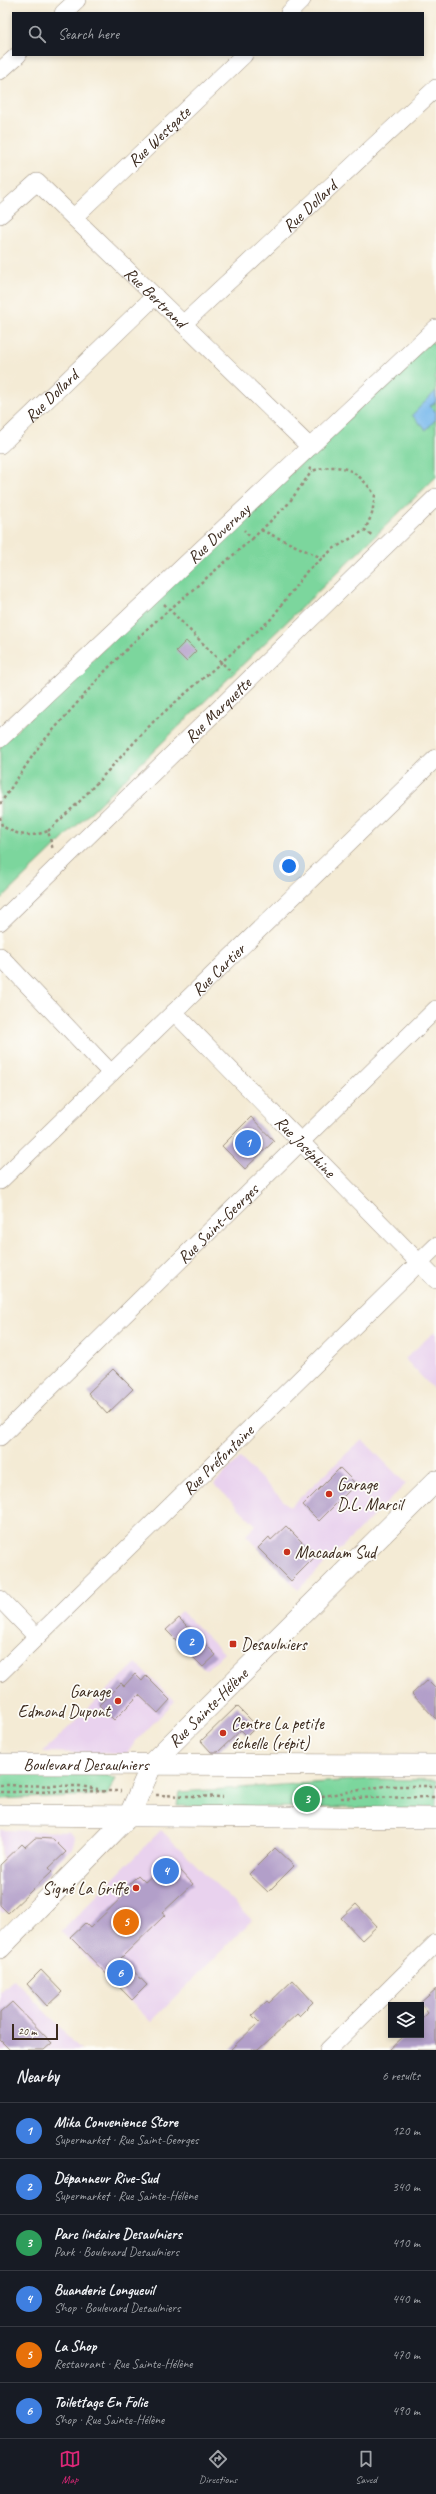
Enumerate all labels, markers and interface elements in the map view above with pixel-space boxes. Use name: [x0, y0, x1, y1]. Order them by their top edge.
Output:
search box: [12, 12, 424, 56]
icon: search: [26, 23, 48, 45]
text: Search here: [58, 25, 119, 44]
street label: Rue Westgate: [123, 101, 195, 171]
street label: Rue Dollard: [278, 174, 343, 236]
street label: Rue Bertrand: [120, 262, 194, 334]
street label: Rue Dollard: [20, 364, 84, 426]
street label: Rue Duvernay: [183, 498, 255, 568]
street label: Rue Marquette: [180, 672, 257, 747]
your location: [279, 856, 299, 876]
street label: Rue Cartier: [187, 937, 251, 1000]
street label: Rue Joséphine: [271, 1111, 341, 1183]
pin: 1: [235, 1128, 261, 1158]
street label: Rue Saint-Georges: [173, 1177, 264, 1268]
street label: Rue Préfontaine: [178, 1419, 259, 1499]
place label: Garage D.L. Marcil: [337, 1474, 406, 1515]
marker: Garage D.L. Marcil: [324, 1489, 334, 1499]
place label: Macadam Sud: [295, 1542, 378, 1563]
marker: Macadam Sud: [282, 1547, 292, 1557]
pin: 2: [178, 1627, 204, 1657]
place label: Desaulniers: [241, 1634, 308, 1655]
marker: Desaulniers: [228, 1639, 238, 1649]
street label: Rue Sainte-Hélène: [164, 1662, 253, 1752]
place label: Garage Edmond Dupont: [18, 1681, 112, 1722]
marker: Garage Edmond Dupont: [113, 1696, 123, 1706]
place label: Centre La petite échelle (répit): [231, 1713, 325, 1754]
marker: Centre La petite échelle (répit): [218, 1728, 228, 1738]
street label: Boulevard Desaulniers: [23, 1754, 151, 1775]
pin: 3: [294, 1784, 320, 1814]
pin: 4: [153, 1856, 179, 1886]
place label: Signé La Griffe: [42, 1878, 129, 1899]
marker: Signé La Griffe: [131, 1883, 141, 1893]
pin: 5: [113, 1907, 139, 1937]
pin: 6: [107, 1958, 133, 1988]
map controls: [388, 2002, 424, 2038]
button: layers: [388, 2002, 424, 2038]
scale bar: [12, 2022, 58, 2041]
text: 20 m: [18, 2024, 37, 2038]
text: Nearby: [16, 2066, 59, 2087]
text: 6 results: [382, 2068, 420, 2084]
text: Mika Convenience Store: [54, 2113, 178, 2132]
text: 1: [26, 2123, 32, 2139]
text: 120 m: [392, 2123, 420, 2139]
text: Supermarket · Rue Saint-Georges: [54, 2132, 198, 2148]
text: Dépanneur Rive-Sud: [54, 2169, 158, 2188]
text: 2: [26, 2179, 32, 2195]
text: 340 m: [392, 2179, 420, 2195]
text: Supermarket · Rue Sainte-Hélène: [54, 2188, 197, 2204]
text: Parc linéaire Desaulniers: [54, 2225, 182, 2244]
text: 3: [26, 2235, 32, 2251]
text: 410 m: [392, 2235, 420, 2251]
text: Park · Boulevard Desaulniers: [54, 2244, 179, 2260]
text: Buanderie Longueuil: [54, 2281, 154, 2300]
text: 4: [26, 2291, 32, 2307]
text: 440 m: [392, 2291, 420, 2307]
text: Shop · Boulevard Desaulniers: [54, 2300, 180, 2316]
text: La Shop: [54, 2337, 96, 2356]
text: 5: [26, 2347, 32, 2363]
text: 470 m: [392, 2347, 420, 2363]
text: Restaurant · Rue Sainte-Hélène: [54, 2356, 193, 2372]
text: Toilettage En Folie: [54, 2393, 147, 2412]
text: 6: [26, 2403, 32, 2419]
text: 490 m: [392, 2403, 420, 2419]
text: Shop · Rue Sainte-Hélène: [54, 2412, 164, 2428]
tab: Map: [59, 2448, 81, 2486]
tab: Directions: [199, 2448, 237, 2486]
tab: Saved: [355, 2448, 377, 2486]

